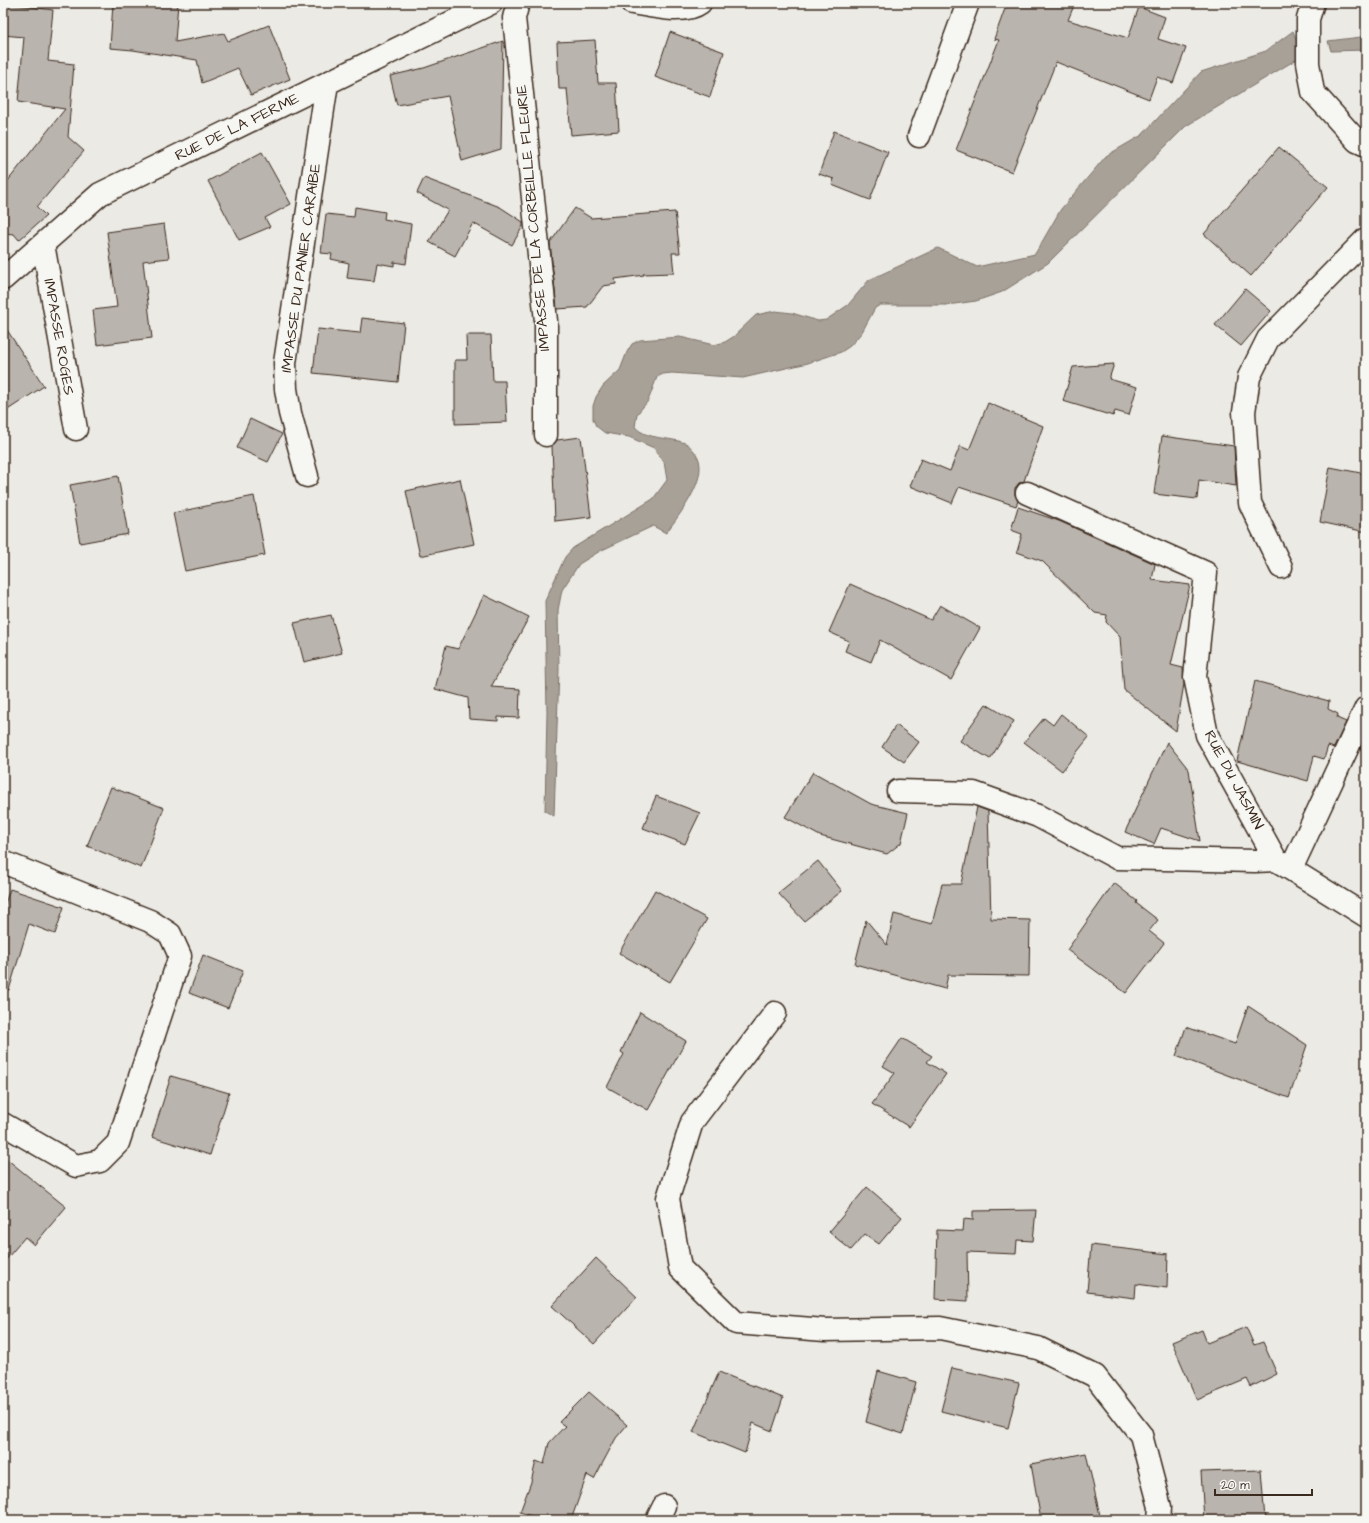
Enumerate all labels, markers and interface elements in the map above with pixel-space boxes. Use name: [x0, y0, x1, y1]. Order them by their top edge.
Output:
street label: IMPASSE DE LA CORBEILLE FLEURIE: [511, 84, 555, 352]
street label: RUE DE LA FERME: [171, 88, 303, 166]
street label: IMPASSE DU PANIER CARAÏBE: [276, 162, 326, 374]
street label: IMPASSE ROGES: [38, 277, 80, 397]
street label: RUE DU JASMIN: [1199, 727, 1269, 833]
scale bar: [1215, 1471, 1312, 1497]
text: 20 m: [1221, 1477, 1250, 1494]

